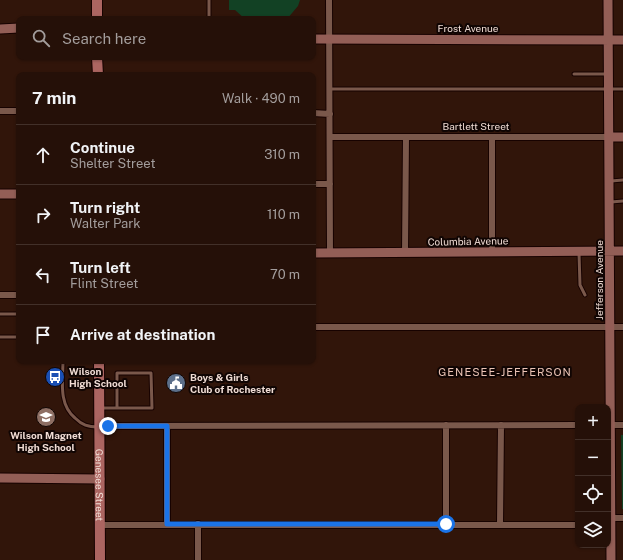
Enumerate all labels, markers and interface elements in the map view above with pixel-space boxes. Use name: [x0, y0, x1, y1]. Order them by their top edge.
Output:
search box: [16, 16, 316, 60]
street label: Frost Avenue: [437, 22, 499, 34]
icon: search: [30, 27, 52, 49]
text: Search here: [62, 30, 146, 47]
text: 7 min: [32, 88, 76, 108]
text: Walk · 490 m: [222, 91, 300, 106]
street label: Bartlett Street: [442, 120, 510, 132]
text: Continue: [70, 139, 135, 156]
icon: ahead: [32, 144, 54, 166]
text: 310 m: [264, 147, 300, 162]
text: Shelter Street: [70, 156, 155, 171]
text: Turn right: [70, 199, 140, 216]
icon: right: [32, 204, 54, 226]
text: 110 m: [267, 207, 300, 222]
text: Walter Park: [70, 216, 141, 231]
street label: Columbia Avenue: [428, 234, 509, 248]
street label: Jefferson Avenue: [593, 240, 605, 320]
text: Turn left: [70, 259, 131, 276]
icon: left: [32, 264, 54, 286]
text: 70 m: [270, 267, 300, 282]
text: Flint Street: [70, 276, 138, 291]
icon: arrive: [32, 324, 54, 346]
text: Arrive at destination: [70, 326, 215, 343]
place label: Wilson High School: [69, 365, 127, 389]
bus stop icon: Wilson High School: [44, 366, 66, 388]
district label: GENESEE-JEFFERSON: [438, 366, 572, 378]
place label: Boys & Girls Club of Rochester: [190, 371, 275, 395]
public building icon: Boys & Girls Club of Rochester: [165, 372, 187, 394]
map controls: [575, 404, 611, 548]
button: +: [575, 404, 611, 440]
school or university icon: Wilson Magnet High School: [35, 406, 57, 428]
route end: [99, 417, 117, 435]
place label: Wilson Magnet High School: [10, 429, 82, 453]
button: −: [575, 440, 611, 476]
street label: Genesee Street: [93, 449, 106, 521]
button: locate: [575, 476, 611, 512]
button: layers: [575, 512, 611, 548]
route start: [437, 515, 455, 533]

